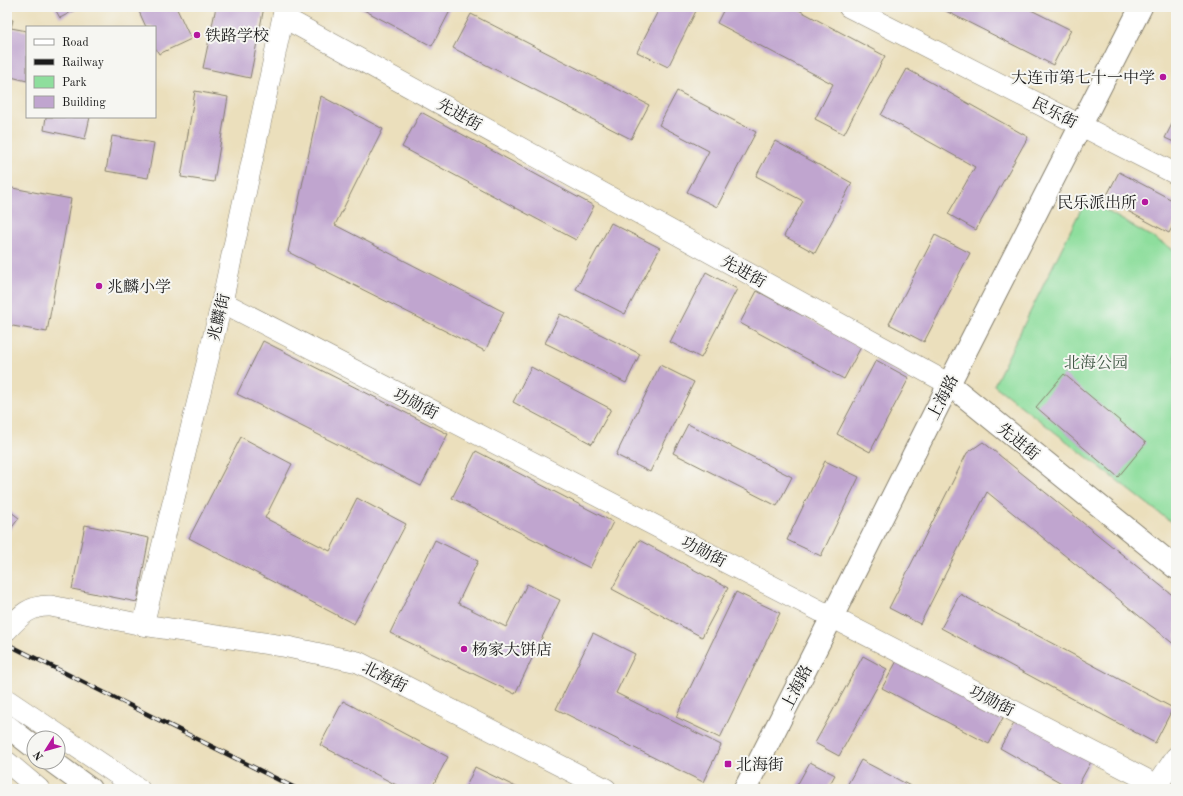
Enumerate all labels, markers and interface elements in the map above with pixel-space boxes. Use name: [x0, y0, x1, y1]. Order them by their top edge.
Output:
legend: [26, 26, 156, 118]
place label: 铁路学校: [205, 27, 269, 45]
marker: 铁路学校: [192, 30, 202, 40]
text: Road: [62, 37, 89, 49]
text: Railway: [62, 57, 105, 69]
place label: 大连市第七十一中学: [1011, 69, 1155, 87]
marker: 大连市第七十一中学: [1158, 72, 1168, 82]
text: Park: [62, 77, 87, 89]
street label: 民乐街: [1029, 94, 1080, 132]
street label: 先进街: [434, 95, 485, 134]
text: Building: [62, 97, 106, 109]
place label: 民乐派出所: [1057, 194, 1137, 212]
marker: 民乐派出所: [1140, 197, 1150, 207]
street label: 先进街: [718, 252, 769, 291]
place label: 兆麟小学: [107, 278, 171, 296]
marker: 兆麟小学: [94, 281, 104, 291]
street label: 兆麟街: [205, 292, 233, 343]
park label: 北海公园: [1064, 354, 1128, 372]
street label: 上海路: [924, 372, 962, 423]
street label: 功勋街: [390, 385, 441, 423]
street label: 先进街: [994, 420, 1043, 464]
street label: 功勋街: [678, 533, 729, 571]
place label: 杨家大饼店: [472, 641, 552, 659]
marker: 杨家大饼店: [459, 644, 469, 654]
street label: 北海街: [359, 658, 410, 696]
street label: 上海路: [778, 662, 816, 713]
street label: 功勋街: [966, 682, 1017, 720]
north arrow: [26, 730, 66, 770]
text: N: [32, 748, 46, 762]
place label: 北海街: [736, 756, 784, 774]
marker: 北海街: [723, 759, 733, 769]

